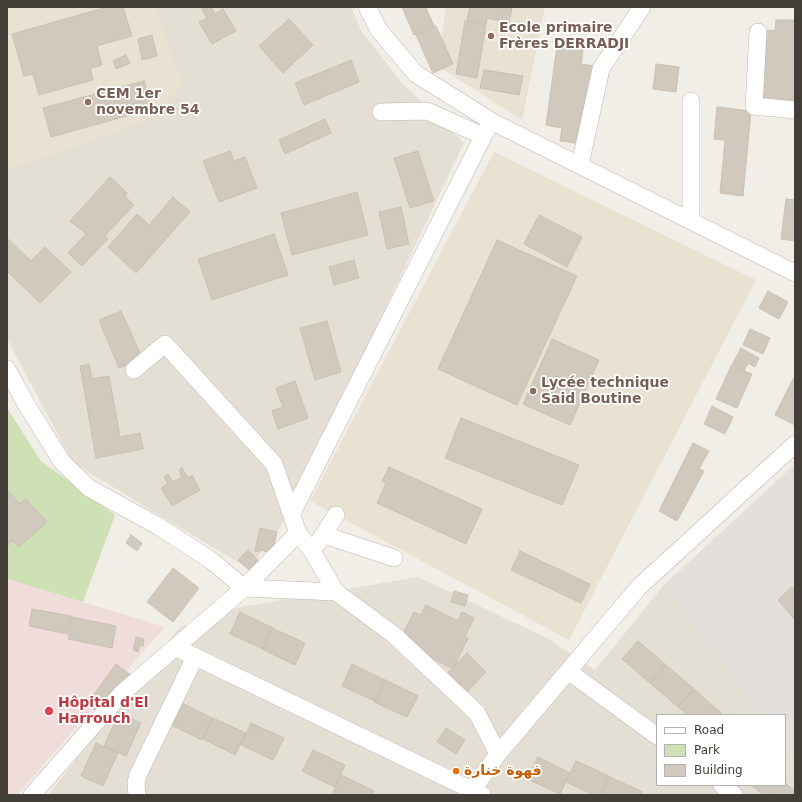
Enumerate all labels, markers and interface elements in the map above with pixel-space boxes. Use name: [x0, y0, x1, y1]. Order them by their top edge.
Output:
place label: Ecole primaire Frères DERRADJI: [499, 20, 629, 52]
marker: Ecole primaire Frères DERRADJI: [486, 31, 496, 41]
place label: CEM 1er novembre 54: [96, 86, 200, 118]
marker: CEM 1er novembre 54: [83, 97, 93, 107]
place label: Lycée technique Said Boutine: [541, 375, 669, 408]
marker: Lycée technique Said Boutine: [528, 386, 538, 396]
place label: Hôpital d'El Harrouch: [58, 695, 149, 728]
marker: Hôpital d'El Harrouch: [43, 705, 55, 717]
legend: [656, 714, 786, 786]
text: Road: [694, 723, 724, 737]
text: Park: [694, 743, 720, 757]
place label: قهوة خنارة: [464, 763, 542, 779]
text: Building: [694, 763, 743, 777]
marker: قهوة خنارة: [451, 766, 461, 776]

